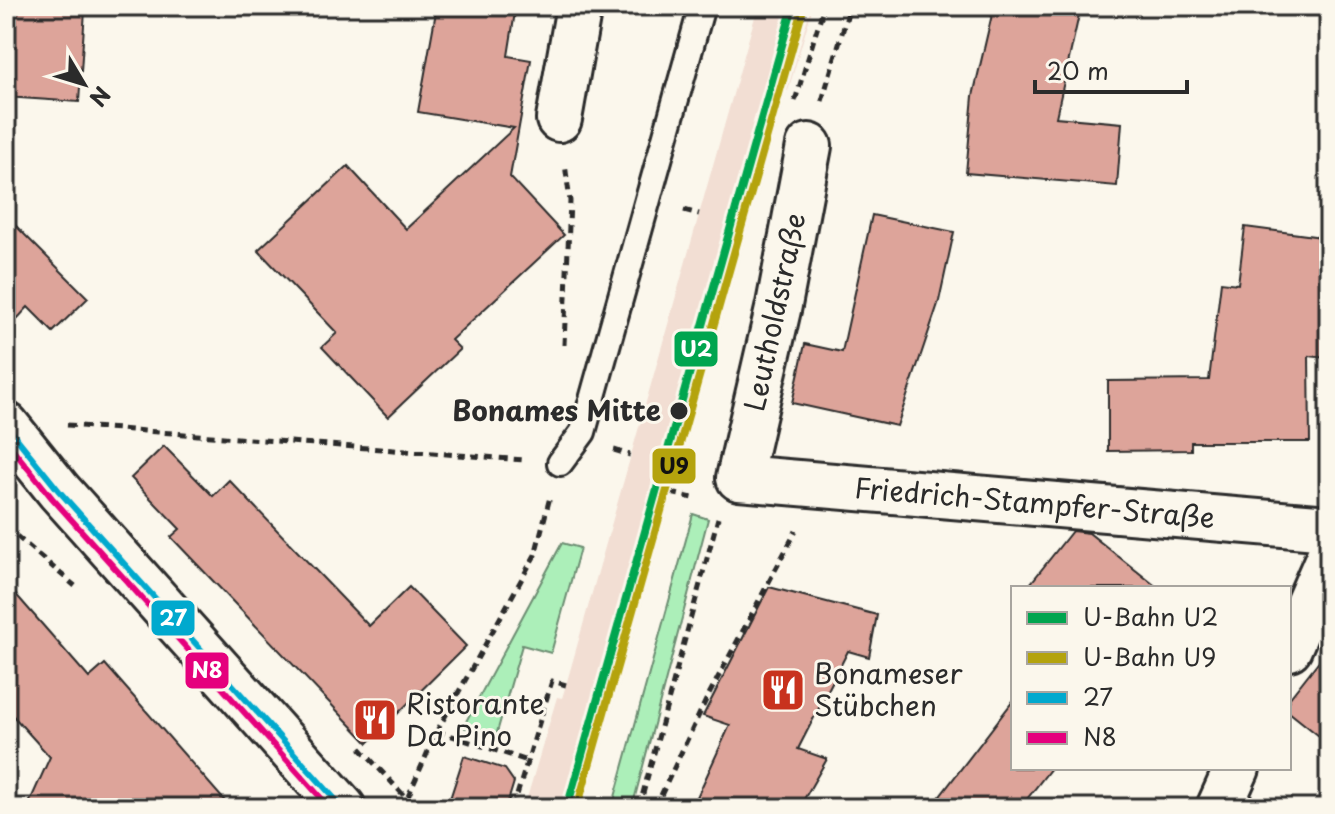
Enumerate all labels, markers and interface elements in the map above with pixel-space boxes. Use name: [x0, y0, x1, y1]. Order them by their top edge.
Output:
north arrow: [44, 44, 124, 124]
scale bar: [1035, 44, 1187, 94]
text: 20 m: [1047, 52, 1109, 88]
text: N: [83, 80, 119, 114]
street label: Leutholdstraße: [732, 209, 816, 415]
line badge: U2: [673, 330, 719, 368]
text: U2: [680, 331, 712, 364]
place label: Bonames Mitte: [452, 388, 661, 431]
marker: Bonames Mitte: [668, 400, 690, 422]
line badge: U9: [651, 447, 697, 485]
text: U9: [659, 448, 689, 481]
street label: Friedrich-Stampfer-Straße: [853, 465, 1217, 538]
legend: [1011, 586, 1291, 770]
text: U-Bahn U2: [1083, 598, 1218, 634]
line badge: 27: [150, 599, 196, 637]
text: 27: [159, 600, 187, 633]
text: U-Bahn U9: [1083, 638, 1216, 674]
line badge: N8: [184, 651, 230, 690]
place label: Bonameser Stübchen: [814, 651, 962, 726]
text: N8: [191, 652, 223, 685]
restaurant icon: Bonameser Stübchen: [759, 666, 807, 714]
text: 27: [1083, 678, 1113, 714]
place label: Ristorante Da Pino: [406, 681, 545, 756]
restaurant icon: Ristorante Da Pino: [351, 696, 399, 744]
text: N8: [1083, 718, 1117, 754]

